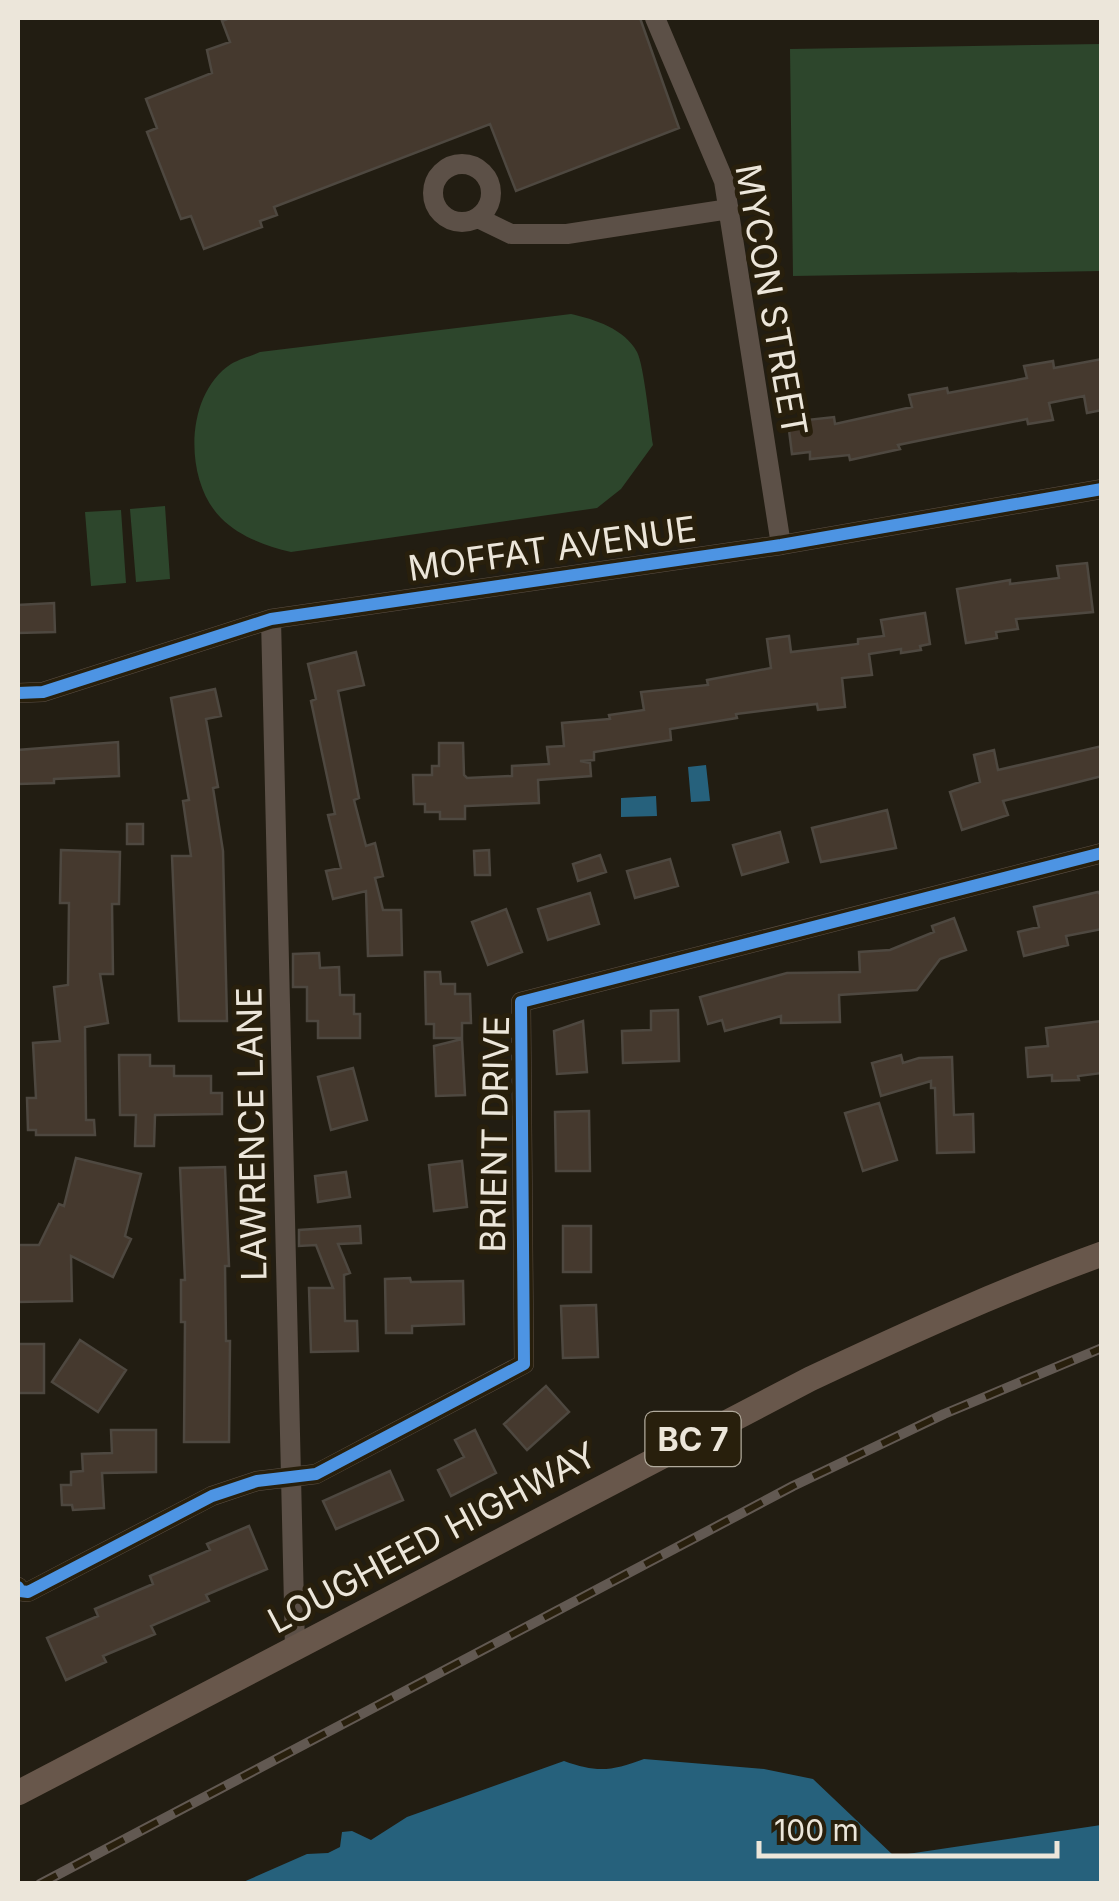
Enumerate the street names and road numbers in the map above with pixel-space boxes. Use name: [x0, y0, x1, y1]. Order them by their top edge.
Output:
street label: MYCON STREET: [727, 161, 817, 439]
street label: MOFFAT AVENUE: [405, 507, 699, 589]
street label: LAWRENCE LANE: [227, 987, 275, 1281]
street label: BRIENT DRIVE: [471, 1015, 517, 1253]
road number: BC 7: [646, 1412, 740, 1466]
street label: LOUGHEED HIGHWAY: [260, 1432, 604, 1642]

